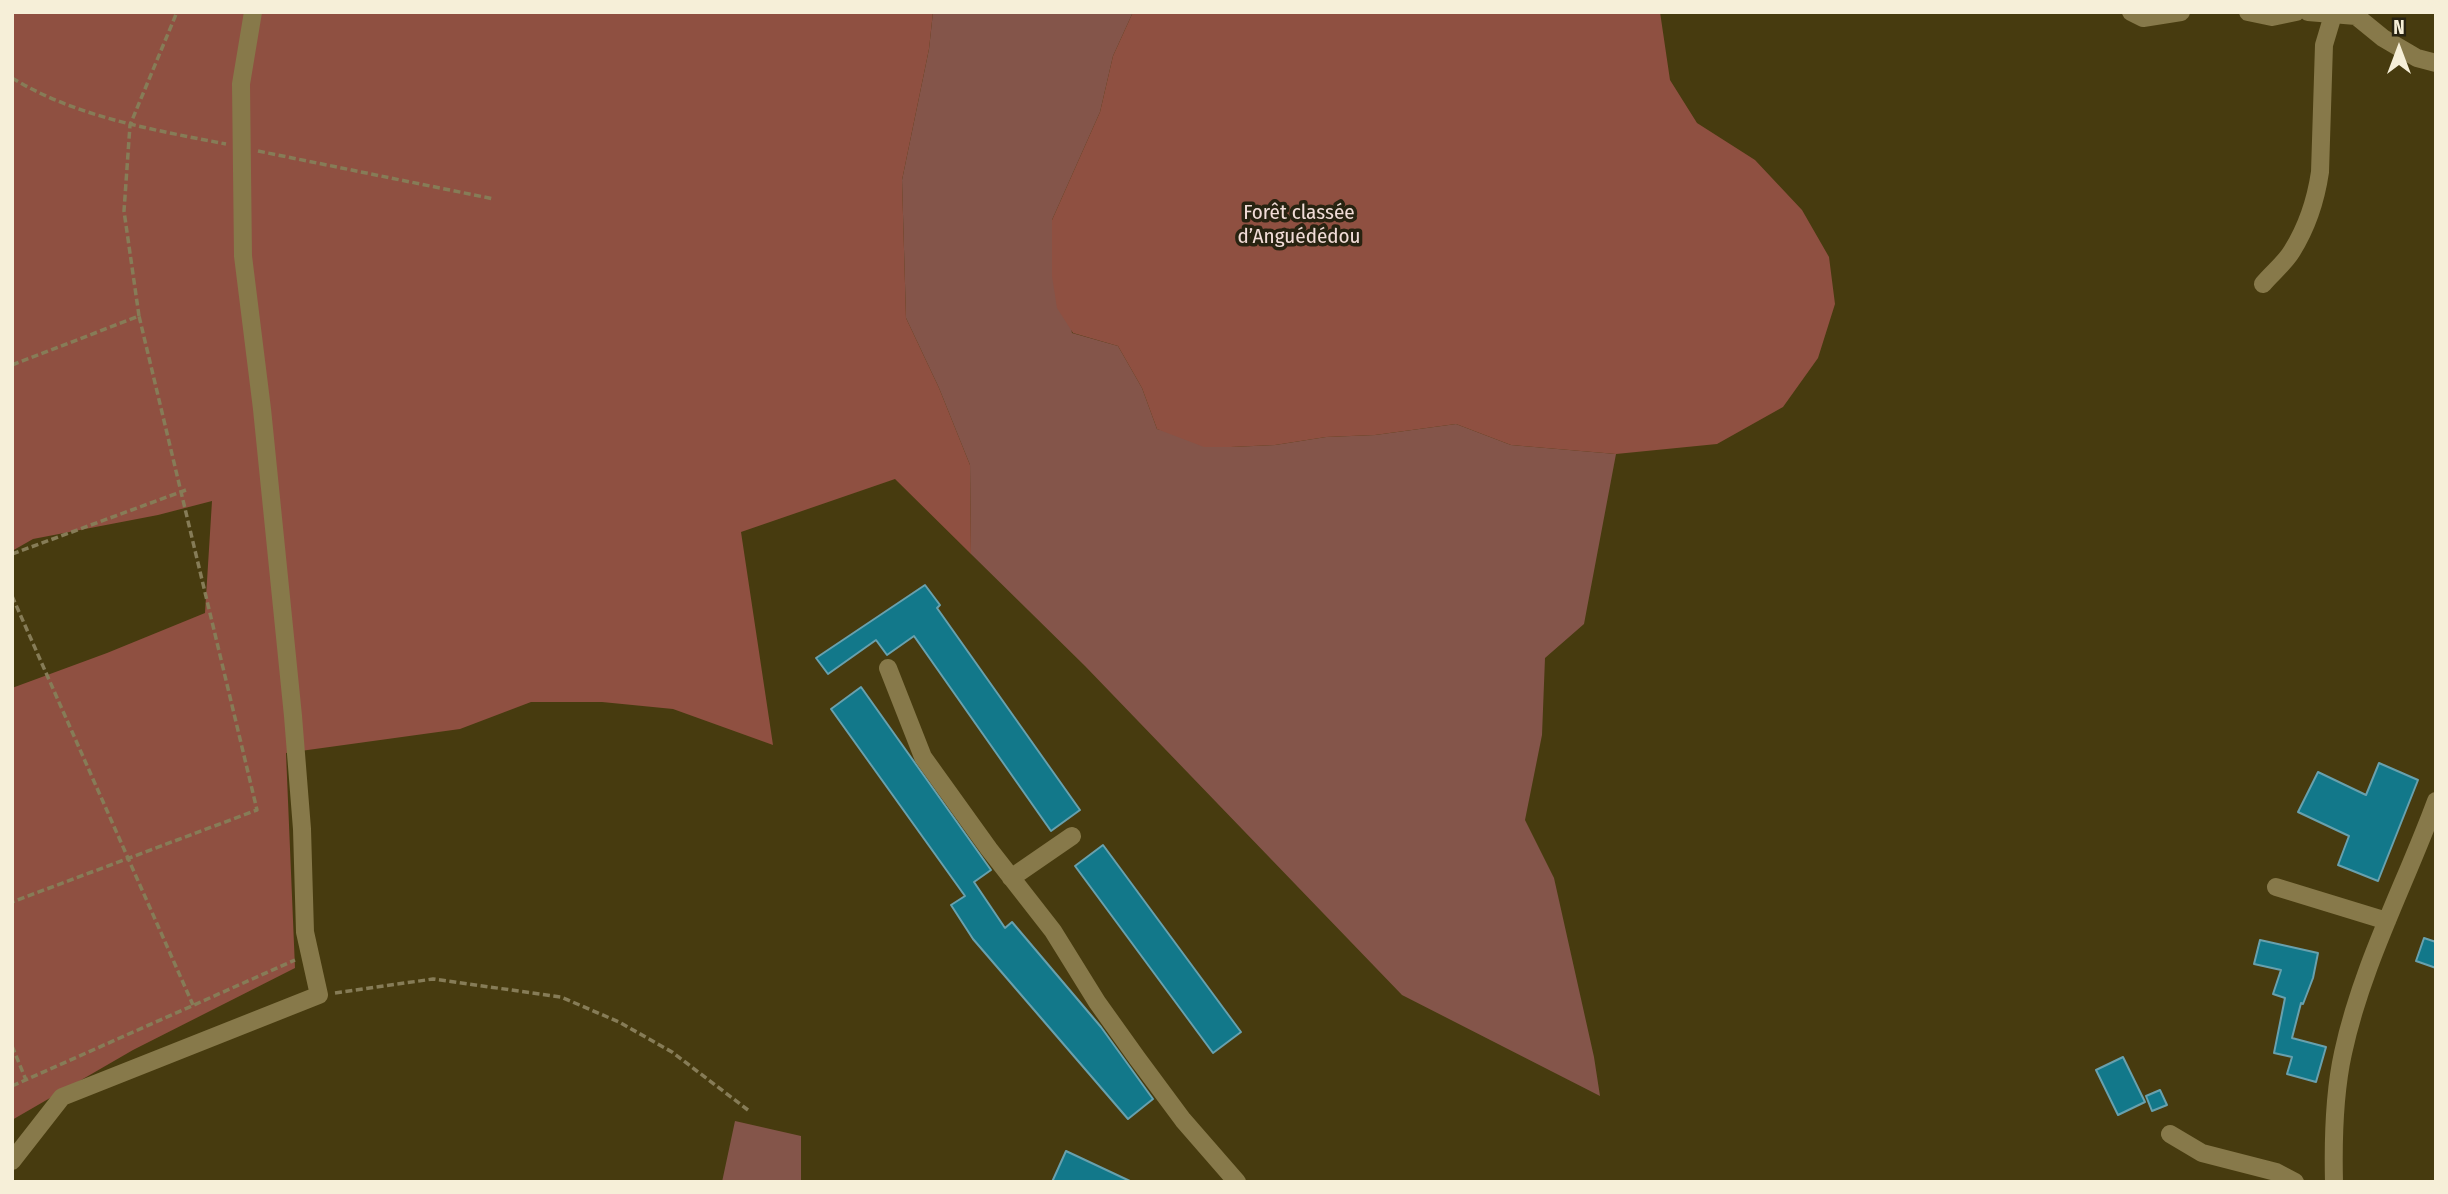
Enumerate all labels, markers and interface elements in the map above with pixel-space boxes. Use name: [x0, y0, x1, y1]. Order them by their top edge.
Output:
north arrow: [2364, 14, 2434, 84]
text: N: [2393, 16, 2405, 39]
park label: Forêt classée d’Anguédédou: [1237, 200, 1361, 250]

